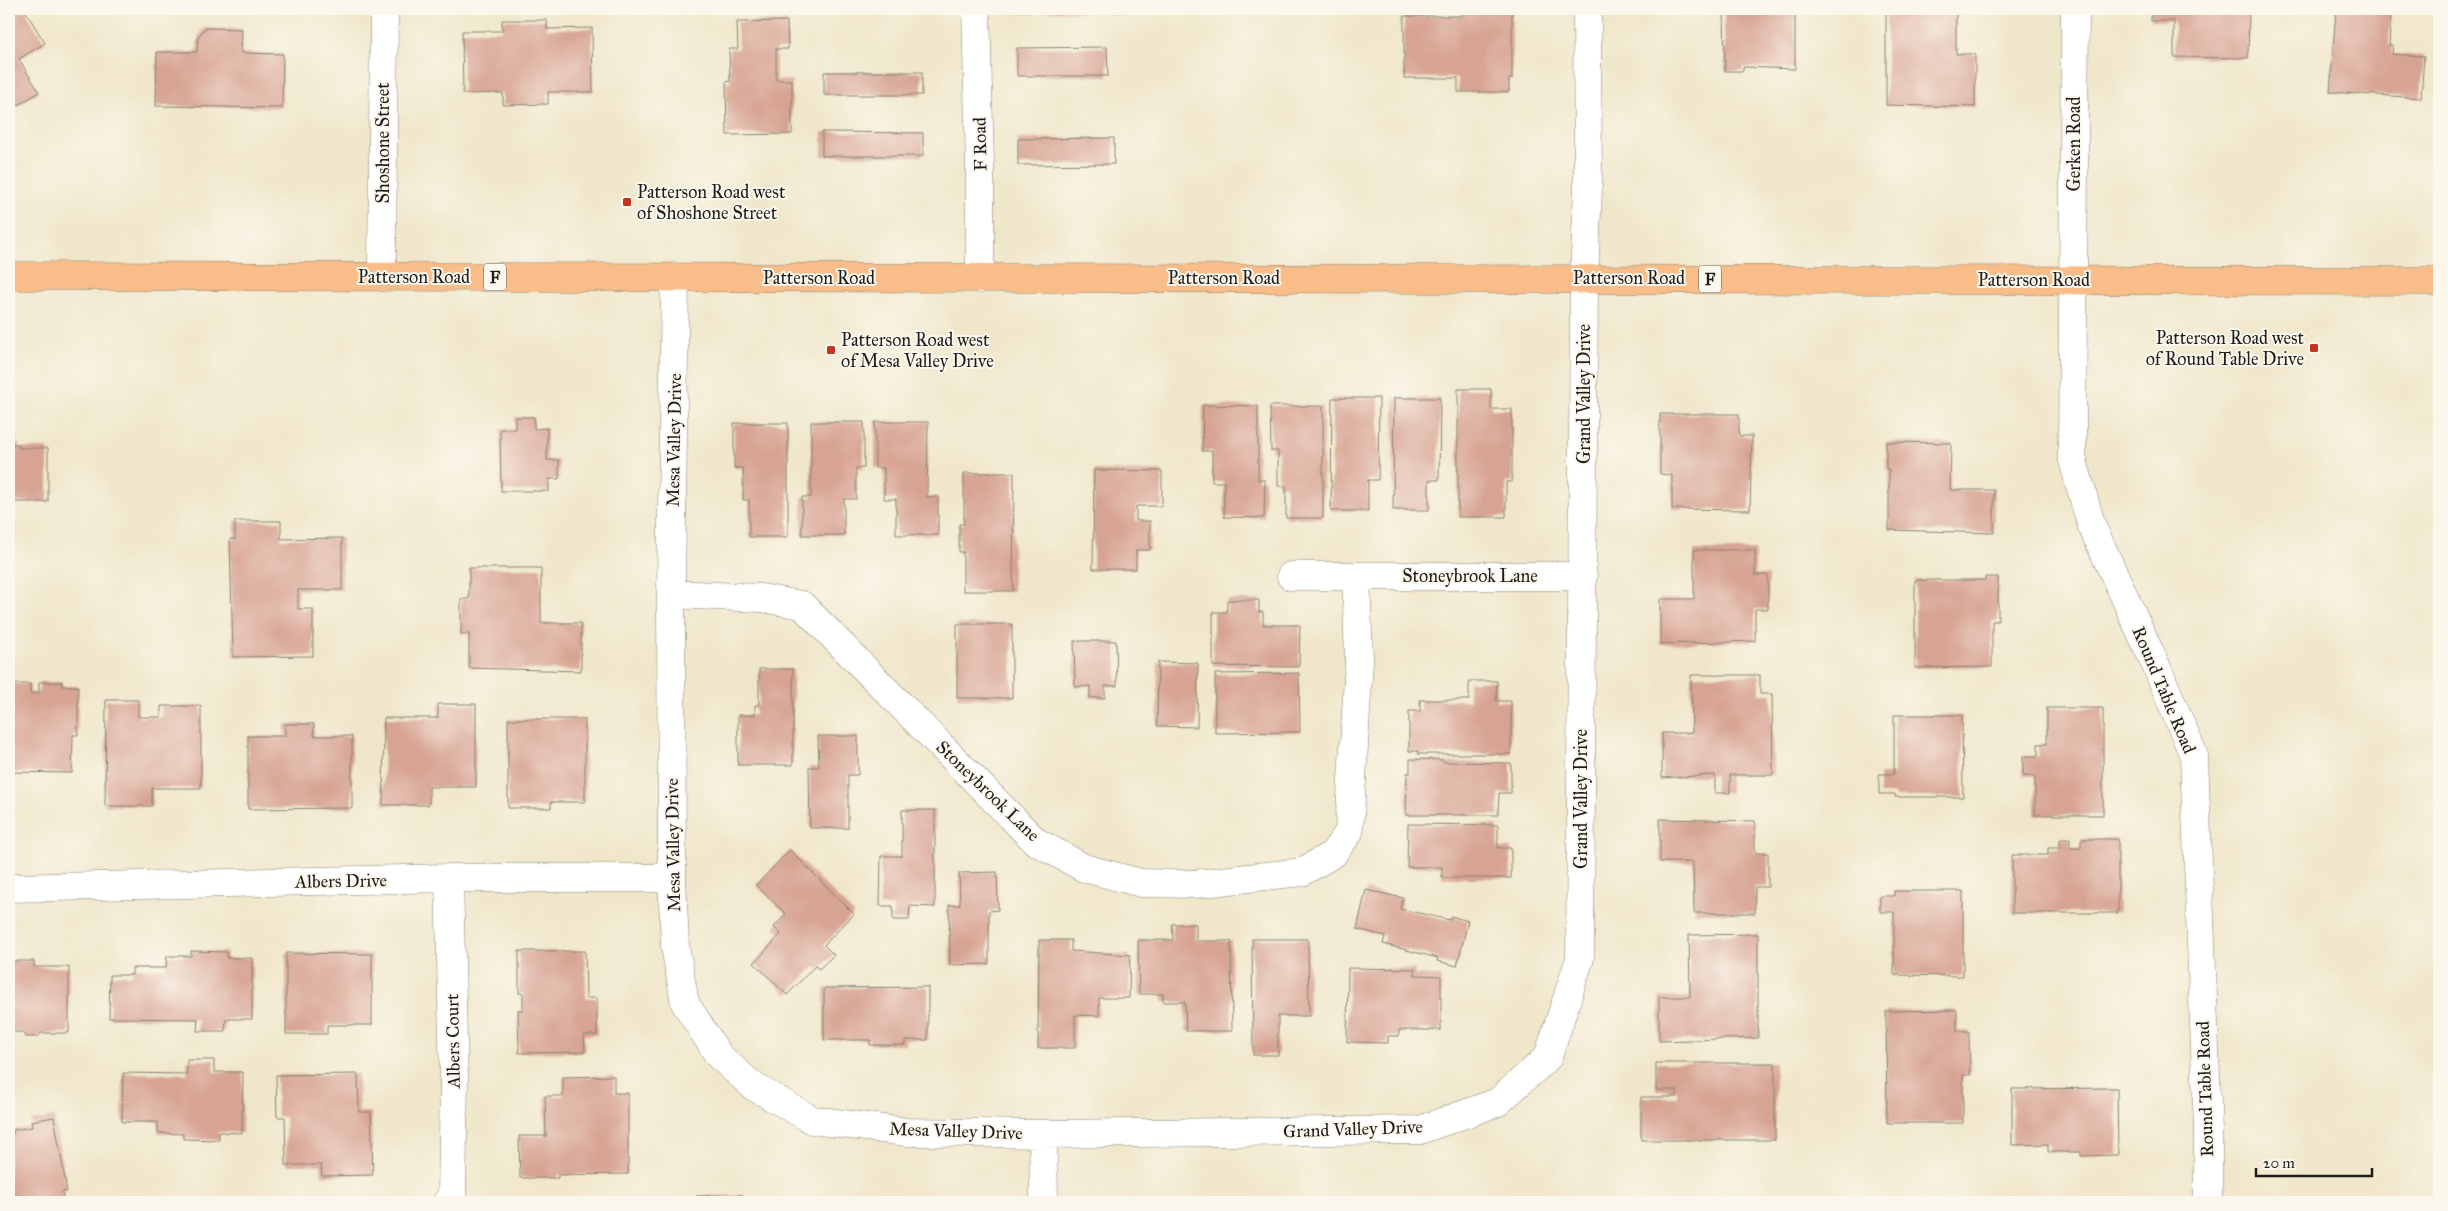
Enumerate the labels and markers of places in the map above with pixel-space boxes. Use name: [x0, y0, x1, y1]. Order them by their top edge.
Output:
place label: Patterson Road west of Shoshone Street: [637, 181, 786, 224]
marker: Patterson Road west of Shoshone Street: [621, 196, 633, 208]
place label: Patterson Road west of Round Table Drive: [2146, 327, 2305, 370]
place label: Patterson Road west of Mesa Valley Drive: [841, 329, 994, 372]
marker: Patterson Road west of Round Table Drive: [2308, 342, 2320, 354]
marker: Patterson Road west of Mesa Valley Drive: [825, 344, 837, 356]

